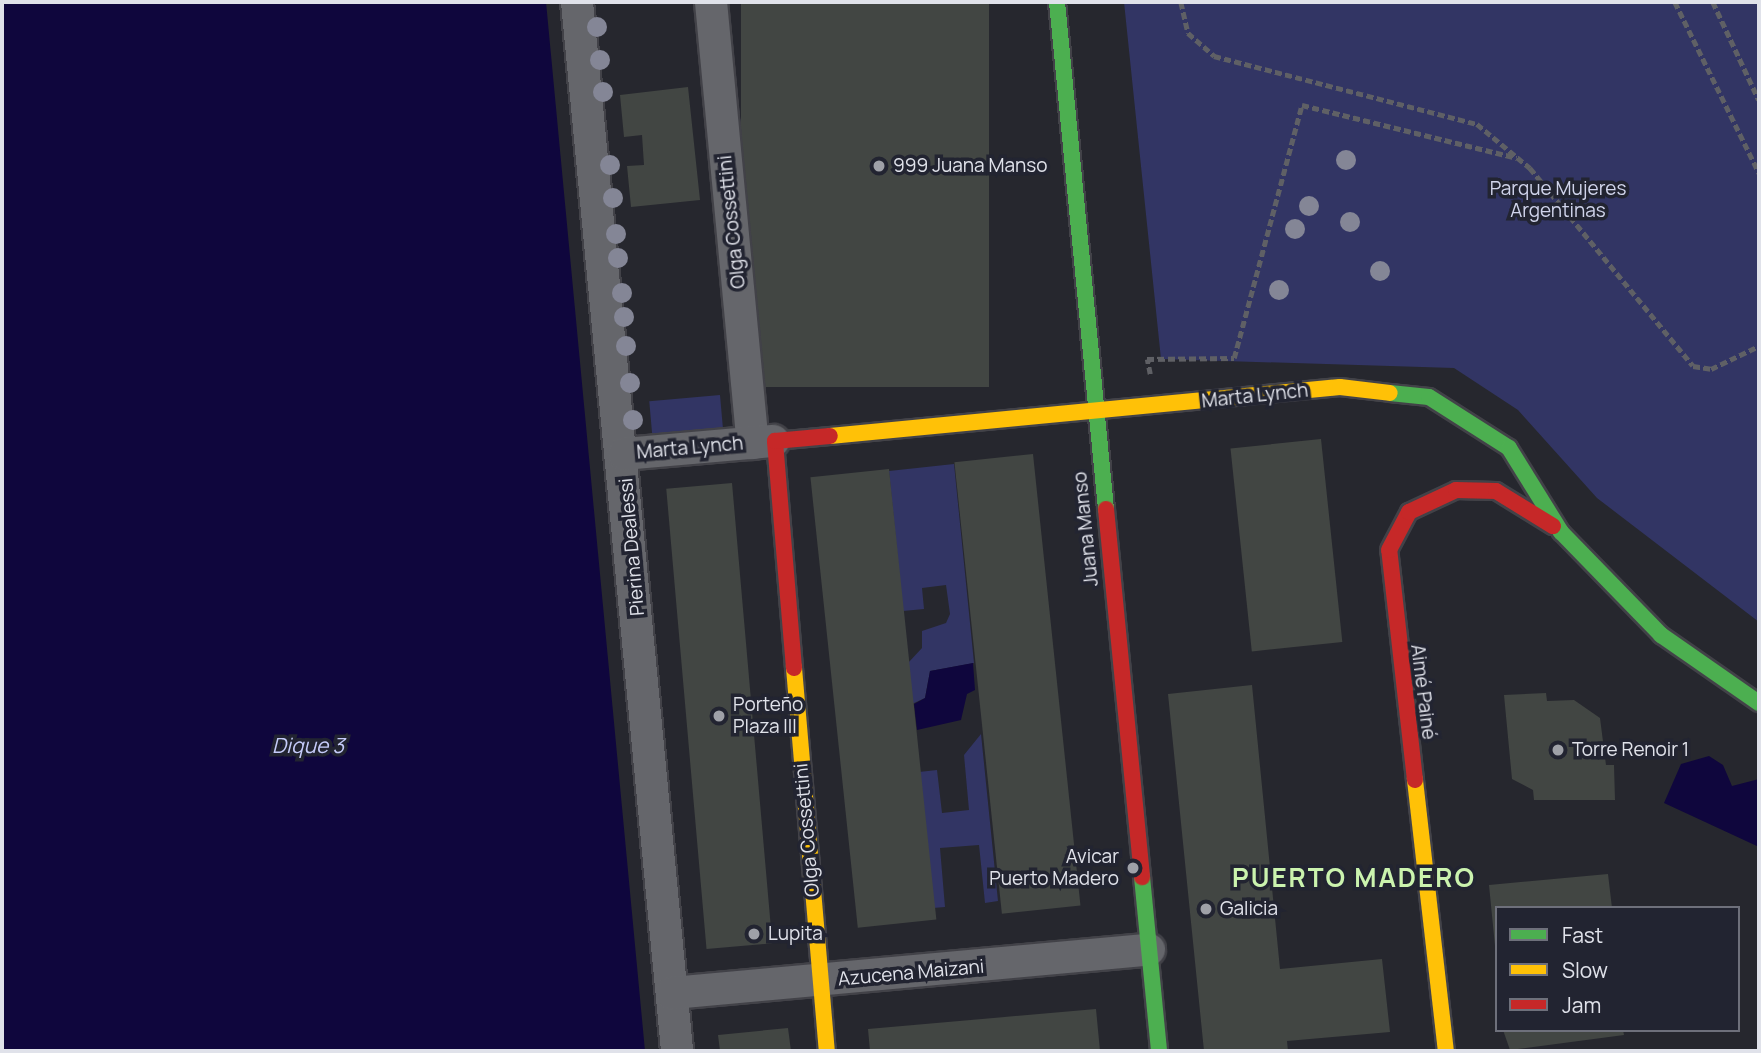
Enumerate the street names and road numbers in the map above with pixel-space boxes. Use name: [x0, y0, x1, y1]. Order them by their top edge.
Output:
street label: Olga Cossettini: [714, 154, 750, 290]
street label: Marta Lynch: [1201, 379, 1309, 413]
street label: Marta Lynch: [636, 432, 744, 464]
street label: Juana Manso: [1069, 470, 1103, 588]
street label: Pierina Dealessi: [615, 477, 649, 617]
street label: Aimé Painé: [1406, 643, 1440, 741]
street label: Olga Cossettini: [790, 762, 824, 898]
street label: Azucena Maizani: [837, 955, 985, 991]

